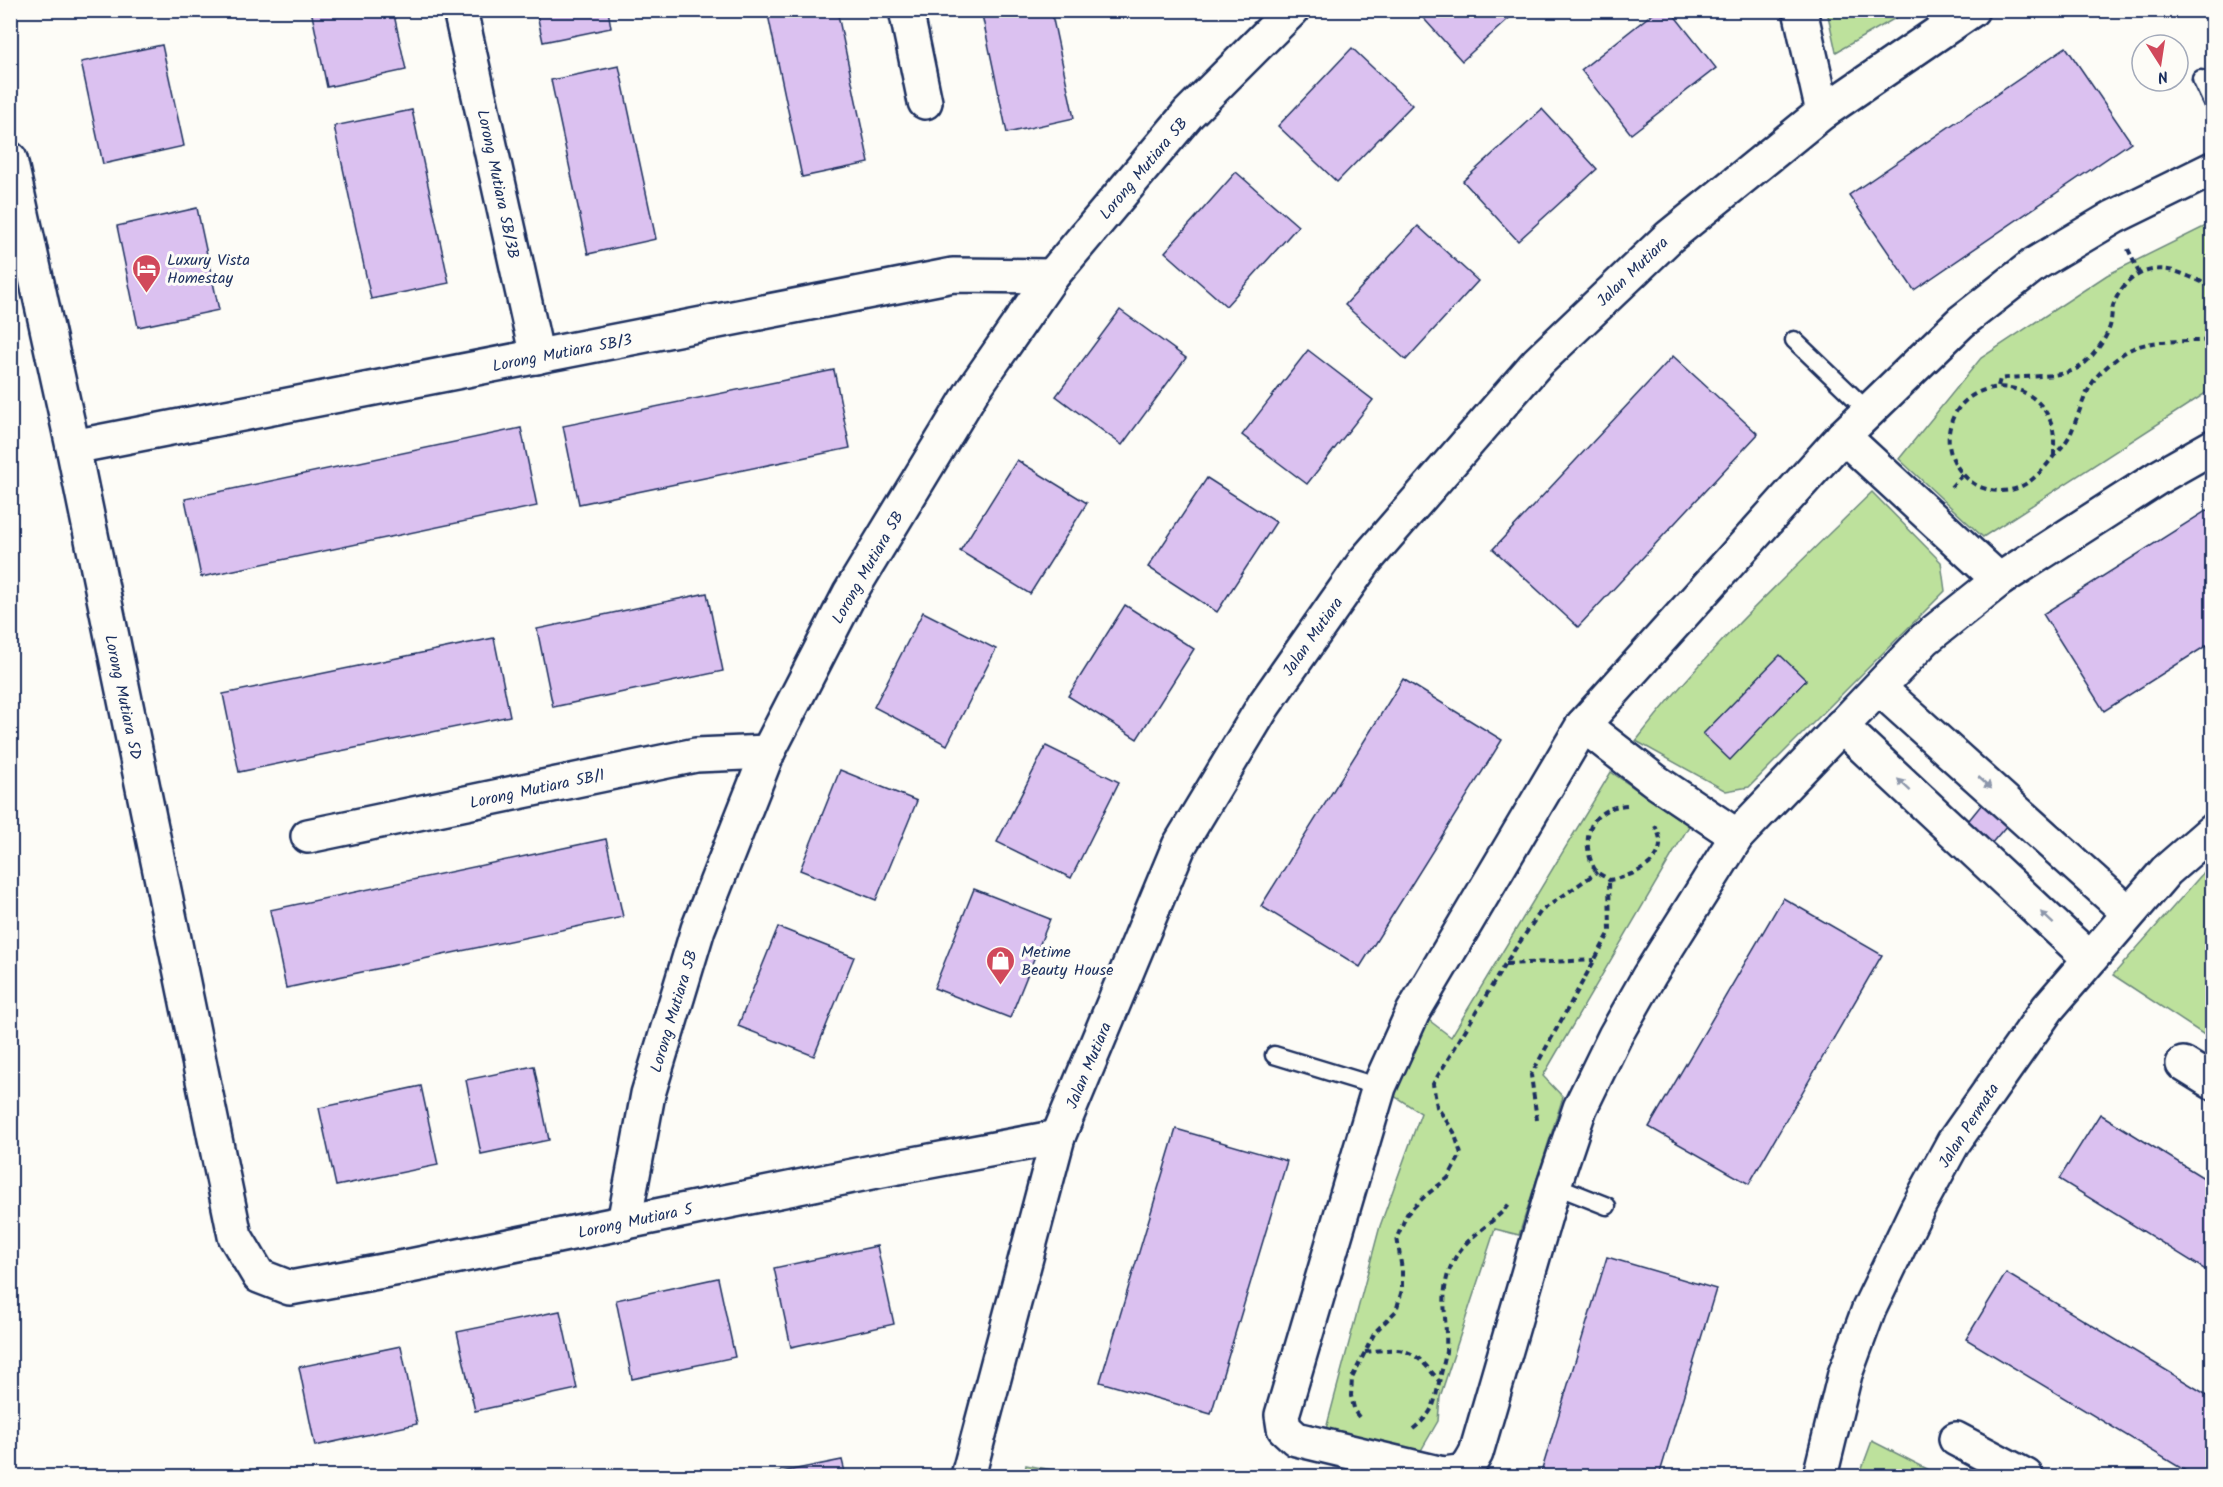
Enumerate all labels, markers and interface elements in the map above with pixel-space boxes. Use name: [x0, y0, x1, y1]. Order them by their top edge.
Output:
north arrow: [2130, 33, 2190, 93]
text: N: [2155, 63, 2170, 89]
street label: Lorong Mutiara 5B/3B: [470, 107, 526, 261]
street label: Lorong Mutiara 5B: [1094, 112, 1195, 226]
street label: Jalan Mutiara: [1591, 231, 1675, 313]
place label: Luxury Vista Homestay: [167, 248, 250, 291]
hotel icon: Luxury Vista Homestay: [130, 252, 162, 294]
street label: Lorong Mutiara 5B/3: [490, 328, 634, 379]
street label: Lorong Mutiara 5B: [826, 507, 911, 629]
street label: Jalan Mutiara: [1277, 592, 1350, 682]
street label: Lorong Mutiara 5D: [97, 633, 148, 762]
street label: Lorong Mutiara 5B/1: [467, 763, 607, 816]
one-way arrow: [1977, 776, 1992, 790]
one-way arrow: [1897, 778, 1912, 792]
one-way arrow: [2040, 912, 2054, 926]
place label: Metime Beauty House: [1021, 940, 1113, 983]
shop icon: Metime Beauty House: [984, 944, 1016, 986]
street label: Lorong Mutiara 5B: [644, 947, 705, 1076]
street label: Jalan Mutiara: [1060, 1018, 1119, 1113]
street label: Jalan Permata: [1933, 1079, 2006, 1173]
street label: Lorong Mutiara 5: [576, 1197, 696, 1246]

